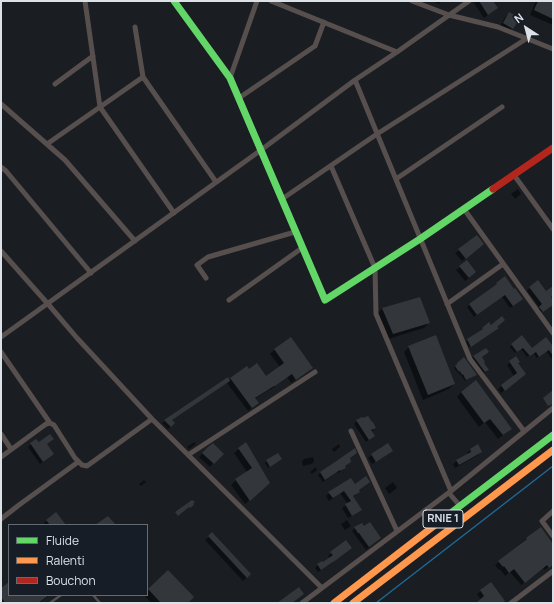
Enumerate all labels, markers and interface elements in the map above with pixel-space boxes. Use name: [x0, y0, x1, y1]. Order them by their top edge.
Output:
north arrow: [506, 8, 546, 48]
text: N: [511, 9, 526, 26]
road number: RNIE 1: [423, 510, 463, 528]
legend: [8, 524, 148, 596]
text: Fluide: [46, 532, 79, 549]
text: Ralenti: [46, 552, 85, 569]
text: Bouchon: [46, 572, 96, 589]

